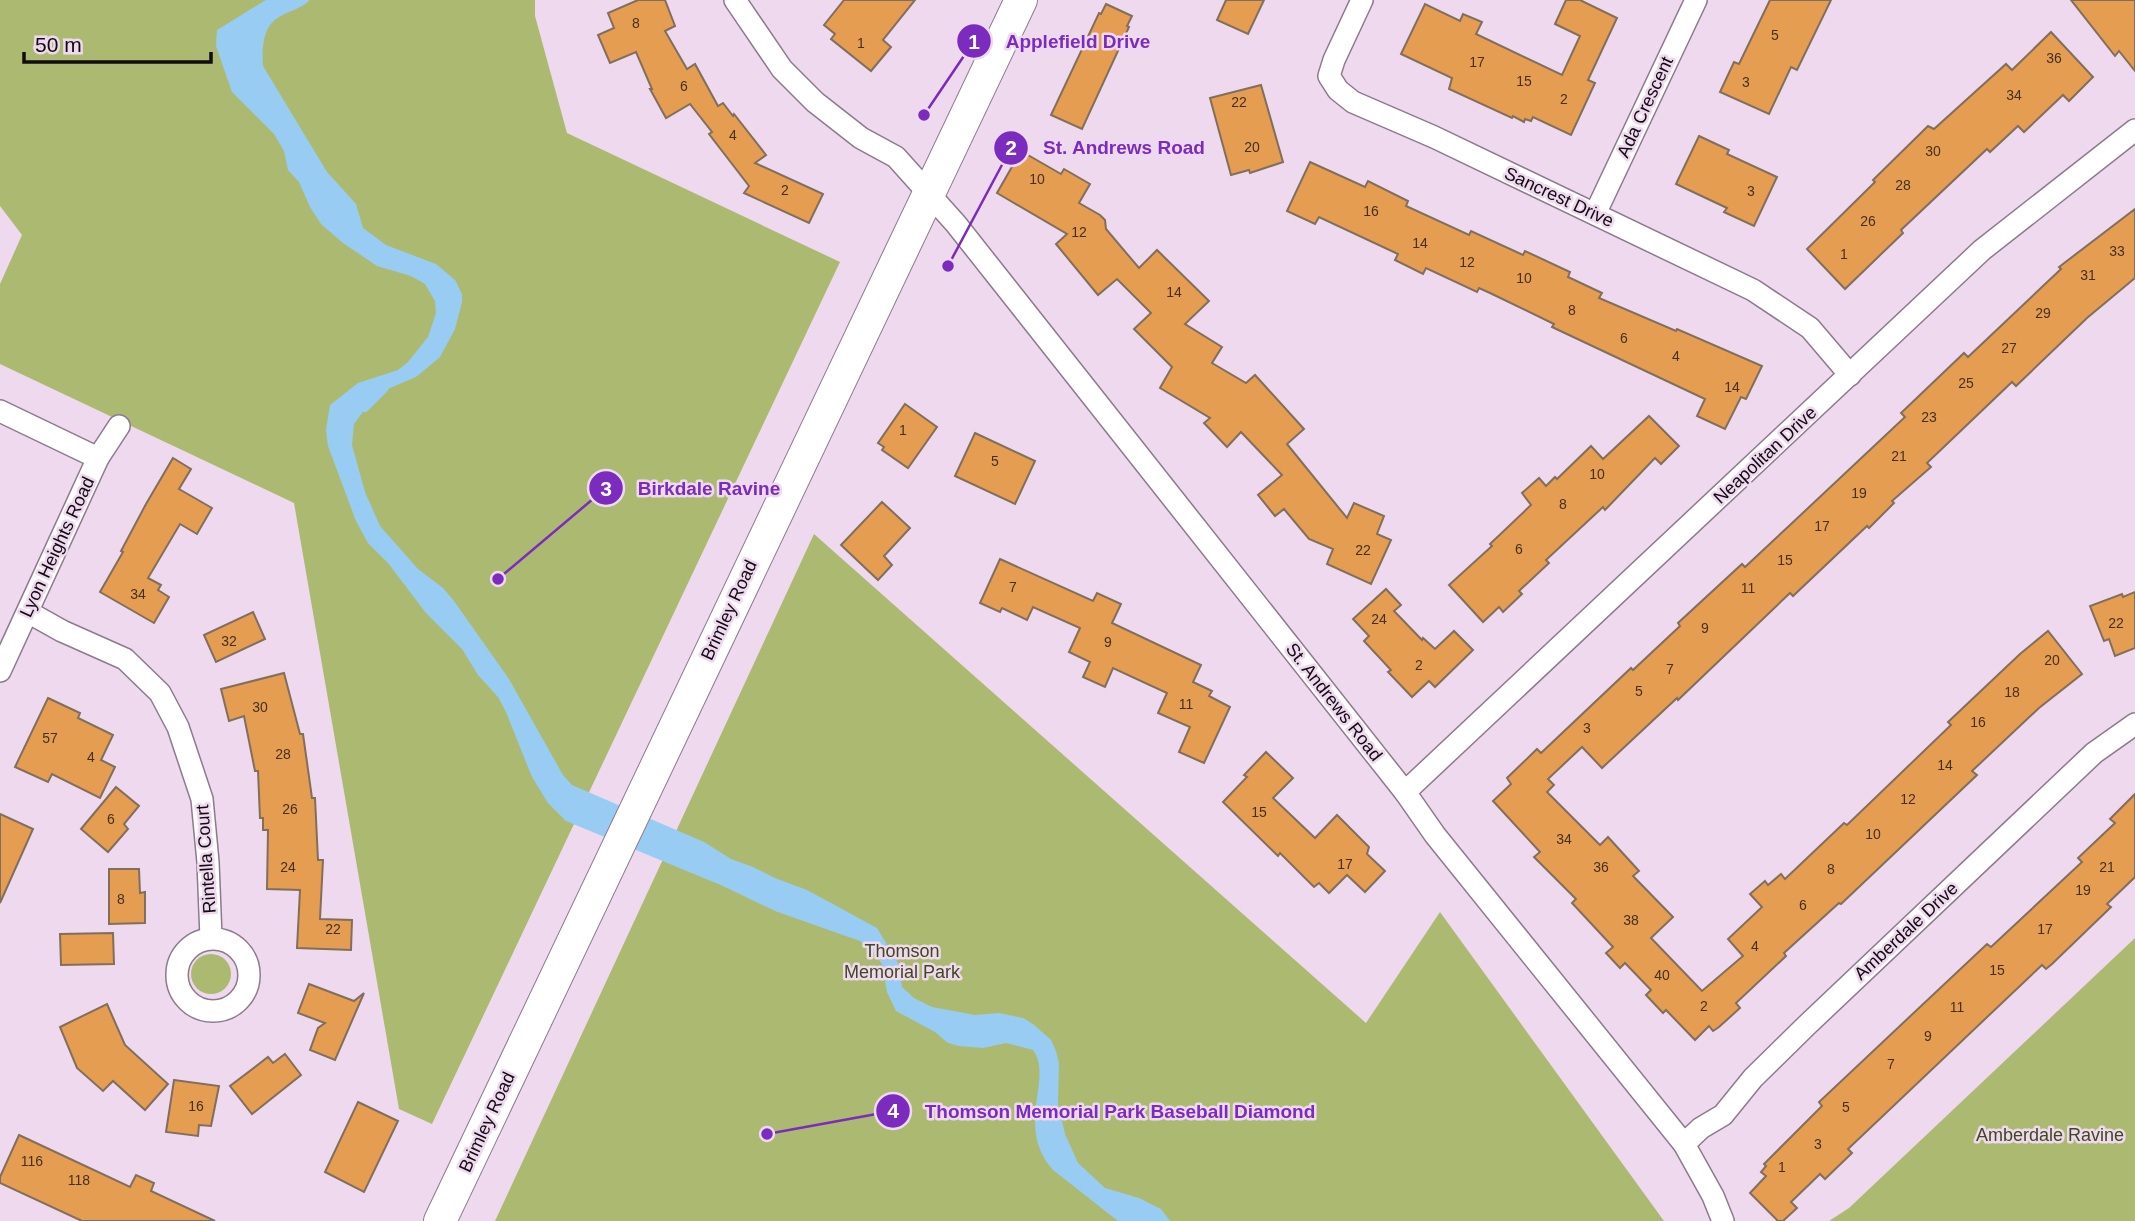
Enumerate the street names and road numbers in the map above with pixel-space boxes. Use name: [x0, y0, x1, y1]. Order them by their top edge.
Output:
street label: Ada Crescent: [1613, 53, 1677, 161]
street label: Sancrest Drive: [1501, 163, 1617, 231]
street label: Neapolitan Drive: [1710, 402, 1820, 508]
street label: Lyon Heights Road: [16, 474, 98, 620]
street label: Brimley Road: [697, 557, 761, 663]
street label: St. Andrews Road: [1282, 639, 1386, 765]
street label: Rintella Court: [192, 804, 220, 914]
street label: Amberdale Drive: [1850, 878, 1962, 984]
street label: Brimley Road: [455, 1069, 519, 1175]

